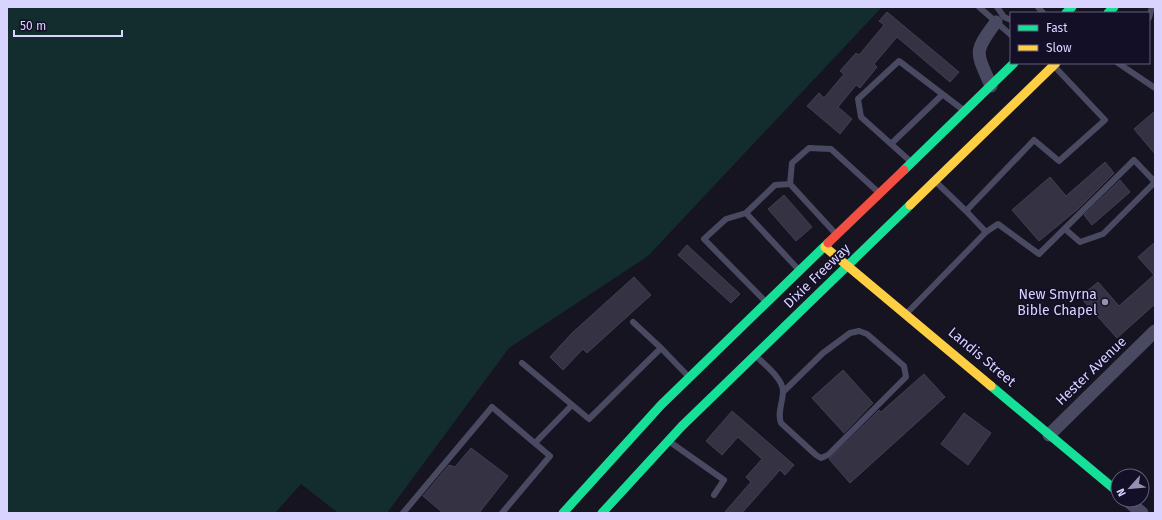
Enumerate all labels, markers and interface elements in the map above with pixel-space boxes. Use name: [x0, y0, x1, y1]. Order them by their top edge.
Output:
scale bar: [14, 12, 122, 38]
legend: [1010, 12, 1150, 64]
text: 50 m: [20, 19, 46, 33]
text: Fast: [1046, 21, 1068, 35]
text: Slow: [1046, 41, 1072, 55]
street label: Dixie Freeway: [780, 240, 854, 312]
place label: New Smyrna Bible Chapel: [1017, 286, 1097, 319]
marker: New Smyrna Bible Chapel: [1100, 297, 1110, 307]
street label: Landis Street: [945, 324, 1020, 391]
street label: Hester Avenue: [1052, 333, 1130, 409]
north arrow: [1110, 468, 1150, 508]
text: N: [1114, 486, 1129, 499]

